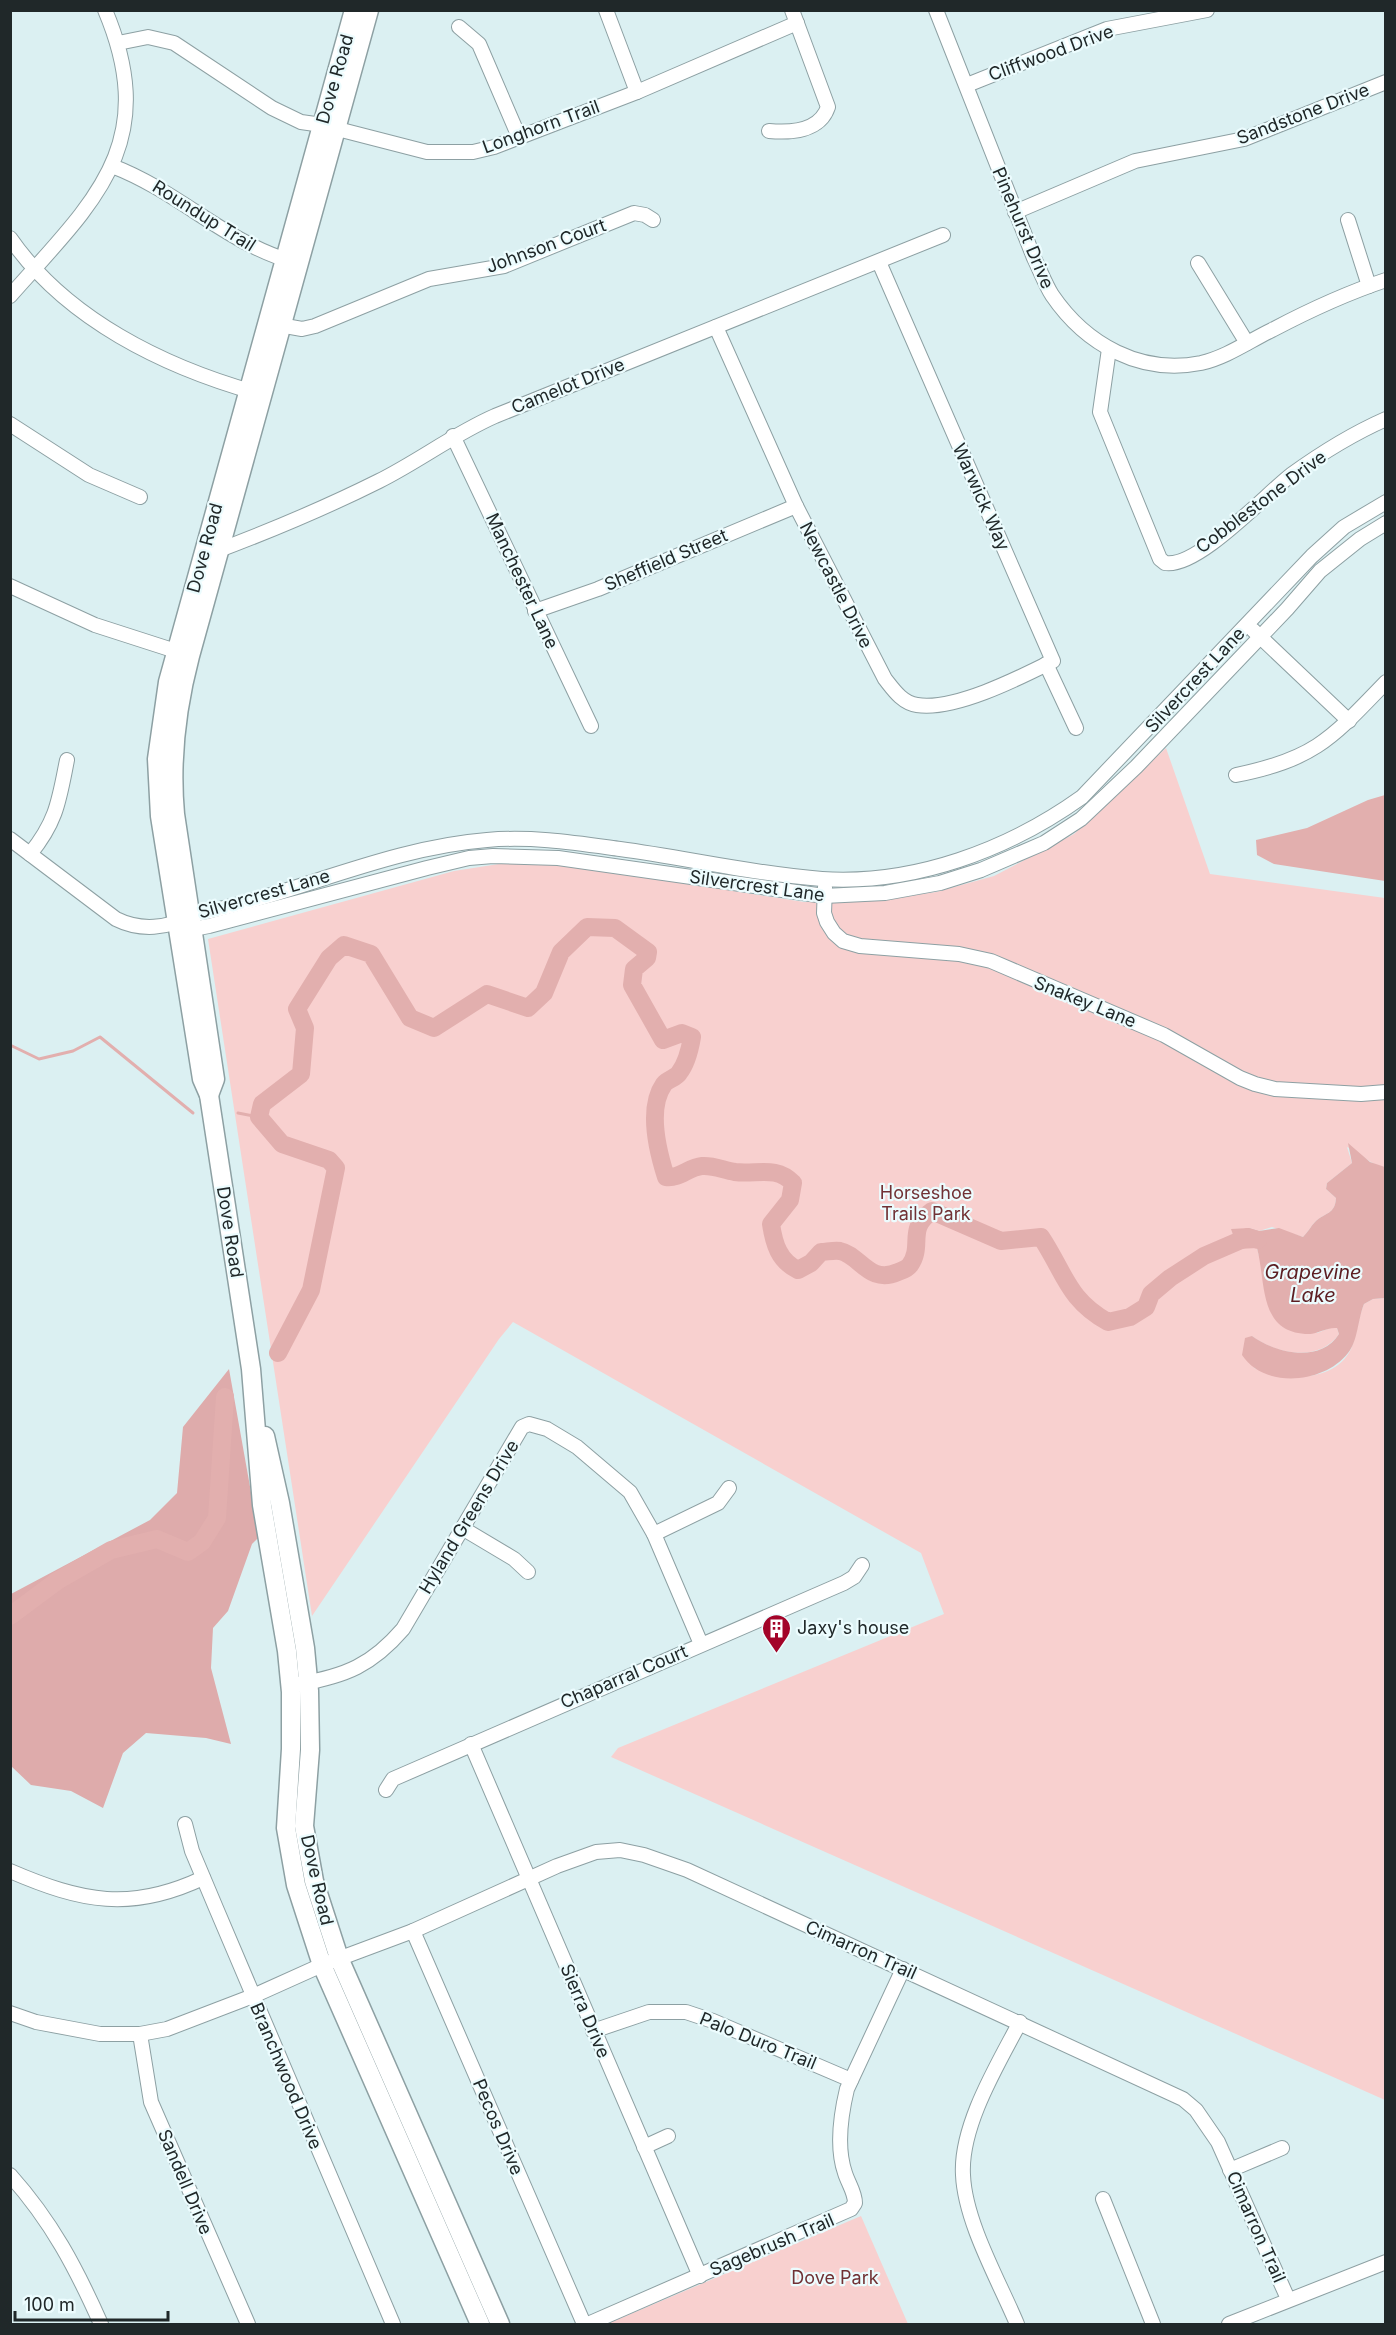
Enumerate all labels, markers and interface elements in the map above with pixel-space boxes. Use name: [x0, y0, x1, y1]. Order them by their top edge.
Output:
street label: Cliffwood Drive: [985, 20, 1116, 85]
street label: Dove Road: [312, 32, 357, 126]
street label: Sandstone Drive: [1234, 79, 1372, 148]
street label: Longhorn Trail: [479, 96, 602, 157]
street label: Pinehurst Drive: [988, 164, 1059, 292]
street label: Roundup Trail: [149, 176, 260, 256]
street label: Johnson Court: [483, 214, 609, 277]
street label: Camelot Drive: [508, 353, 628, 418]
street label: Warwick Way: [948, 440, 1014, 554]
street label: Cobblestone Drive: [1191, 446, 1330, 557]
street label: Dove Road: [182, 501, 227, 595]
street label: Manchester Lane: [482, 510, 563, 652]
street label: Newcastle Drive: [796, 518, 877, 651]
street label: Sheffield Street: [601, 524, 730, 595]
street label: Silvercrest Lane: [1141, 623, 1249, 737]
street label: Silvercrest Lane: [195, 865, 332, 922]
street label: Silvercrest Lane: [688, 866, 826, 905]
street label: Snakey Lane: [1031, 971, 1139, 1032]
park label: Horseshoe Trails Park: [880, 1182, 972, 1224]
street label: Dove Road: [213, 1185, 248, 1279]
water label: Grapevine Lake: [1264, 1260, 1362, 1307]
street label: Hyland Greens Drive: [414, 1436, 523, 1597]
building icon: Jaxy's house: [760, 1612, 792, 1654]
place label: Jaxy's house: [797, 1617, 909, 1638]
street label: Chaparral Court: [557, 1640, 691, 1713]
street label: Dove Road: [297, 1833, 338, 1927]
street label: Cimarron Trail: [802, 1916, 920, 1983]
street label: Sierra Drive: [556, 1961, 615, 2061]
street label: Branchwood Drive: [246, 1999, 327, 2152]
street label: Palo Duro Trail: [697, 2008, 820, 2073]
street label: Pecos Drive: [469, 2076, 528, 2178]
street label: Sandell Drive: [154, 2126, 217, 2238]
street label: Cimarron Trail: [1223, 2168, 1290, 2286]
street label: Sagebrush Trail: [706, 2209, 837, 2280]
park label: Dove Park: [791, 2267, 879, 2288]
scale bar: [15, 2284, 168, 2322]
text: 100 m: [24, 2294, 75, 2315]

